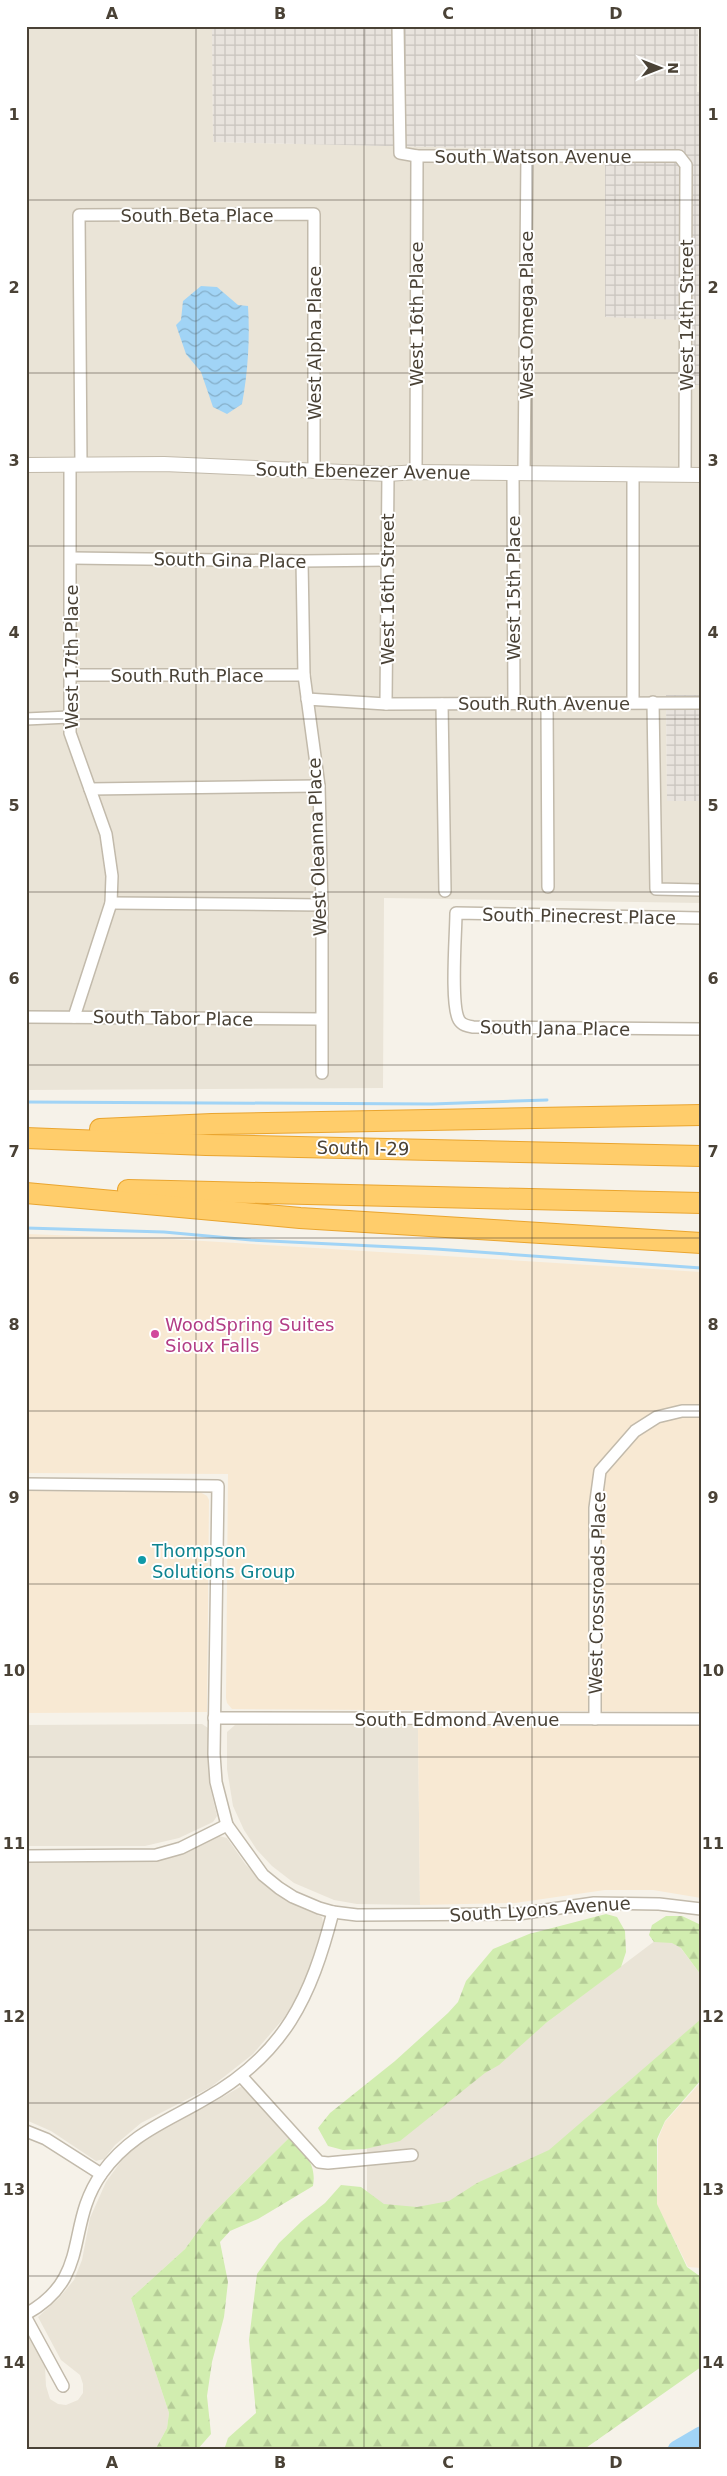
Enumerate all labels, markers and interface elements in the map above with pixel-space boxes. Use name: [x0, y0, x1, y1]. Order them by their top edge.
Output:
text: A: [106, 4, 119, 23]
text: B: [274, 4, 286, 23]
text: C: [442, 4, 454, 23]
text: D: [609, 4, 623, 23]
north arrow: [634, 42, 684, 92]
text: N: [665, 62, 681, 74]
text: 1: [8, 105, 20, 124]
text: 1: [707, 105, 719, 124]
street label: South Watson Avenue: [434, 146, 632, 167]
street label: South Beta Place: [120, 205, 274, 226]
street label: West Omega Place: [516, 231, 537, 399]
street label: West 14th Street: [676, 239, 697, 391]
street label: West 16th Place: [406, 242, 427, 386]
street label: West Alpha Place: [304, 266, 325, 420]
text: 2: [8, 278, 20, 297]
text: 2: [707, 278, 719, 297]
text: 3: [8, 451, 20, 470]
text: 3: [707, 451, 719, 470]
street label: South Ebenezer Avenue: [255, 459, 471, 483]
street label: West 16th Street: [377, 513, 398, 665]
street label: West 15th Place: [503, 516, 524, 660]
street label: South Gina Place: [153, 548, 307, 572]
street label: West 17th Place: [61, 585, 82, 729]
text: 4: [8, 623, 20, 642]
text: 4: [707, 623, 719, 642]
street label: South Ruth Place: [110, 665, 264, 686]
street label: South Ruth Avenue: [458, 693, 630, 714]
street label: West Oleanna Place: [303, 757, 331, 937]
text: 5: [8, 796, 20, 815]
text: 5: [707, 796, 719, 815]
street label: South Pinecrest Place: [482, 904, 676, 928]
text: 6: [8, 969, 20, 988]
text: 6: [707, 969, 719, 988]
street label: South Tabor Place: [93, 1006, 253, 1030]
street label: South Jana Place: [480, 1016, 630, 1040]
street label: South I-29: [316, 1137, 410, 1159]
text: 7: [8, 1142, 20, 1161]
text: 7: [707, 1142, 719, 1161]
place label: WoodSpring Suites Sioux Falls: [165, 1314, 334, 1356]
text: 8: [8, 1315, 20, 1334]
text: 8: [707, 1315, 719, 1334]
marker: WoodSpring Suites Sioux Falls: [149, 1328, 161, 1340]
text: 9: [8, 1488, 20, 1507]
text: 9: [707, 1488, 719, 1507]
street label: West Crossroads Place: [585, 1491, 609, 1695]
place label: Thompson Solutions Group: [151, 1540, 295, 1582]
marker: Thompson Solutions Group: [136, 1554, 148, 1566]
text: 10: [3, 1661, 25, 1680]
text: 10: [702, 1661, 724, 1680]
street label: South Edmond Avenue: [355, 1709, 559, 1730]
text: 11: [3, 1834, 25, 1853]
text: 11: [702, 1834, 724, 1853]
street label: South Lyons Avenue: [449, 1892, 631, 1926]
text: 12: [3, 2007, 25, 2026]
text: 12: [702, 2007, 724, 2026]
text: 13: [3, 2180, 25, 2199]
text: 13: [702, 2180, 724, 2199]
text: 14: [3, 2353, 25, 2372]
text: 14: [702, 2353, 724, 2372]
text: A: [106, 2453, 119, 2472]
text: B: [274, 2453, 286, 2472]
text: C: [442, 2453, 454, 2472]
text: D: [609, 2453, 623, 2472]

